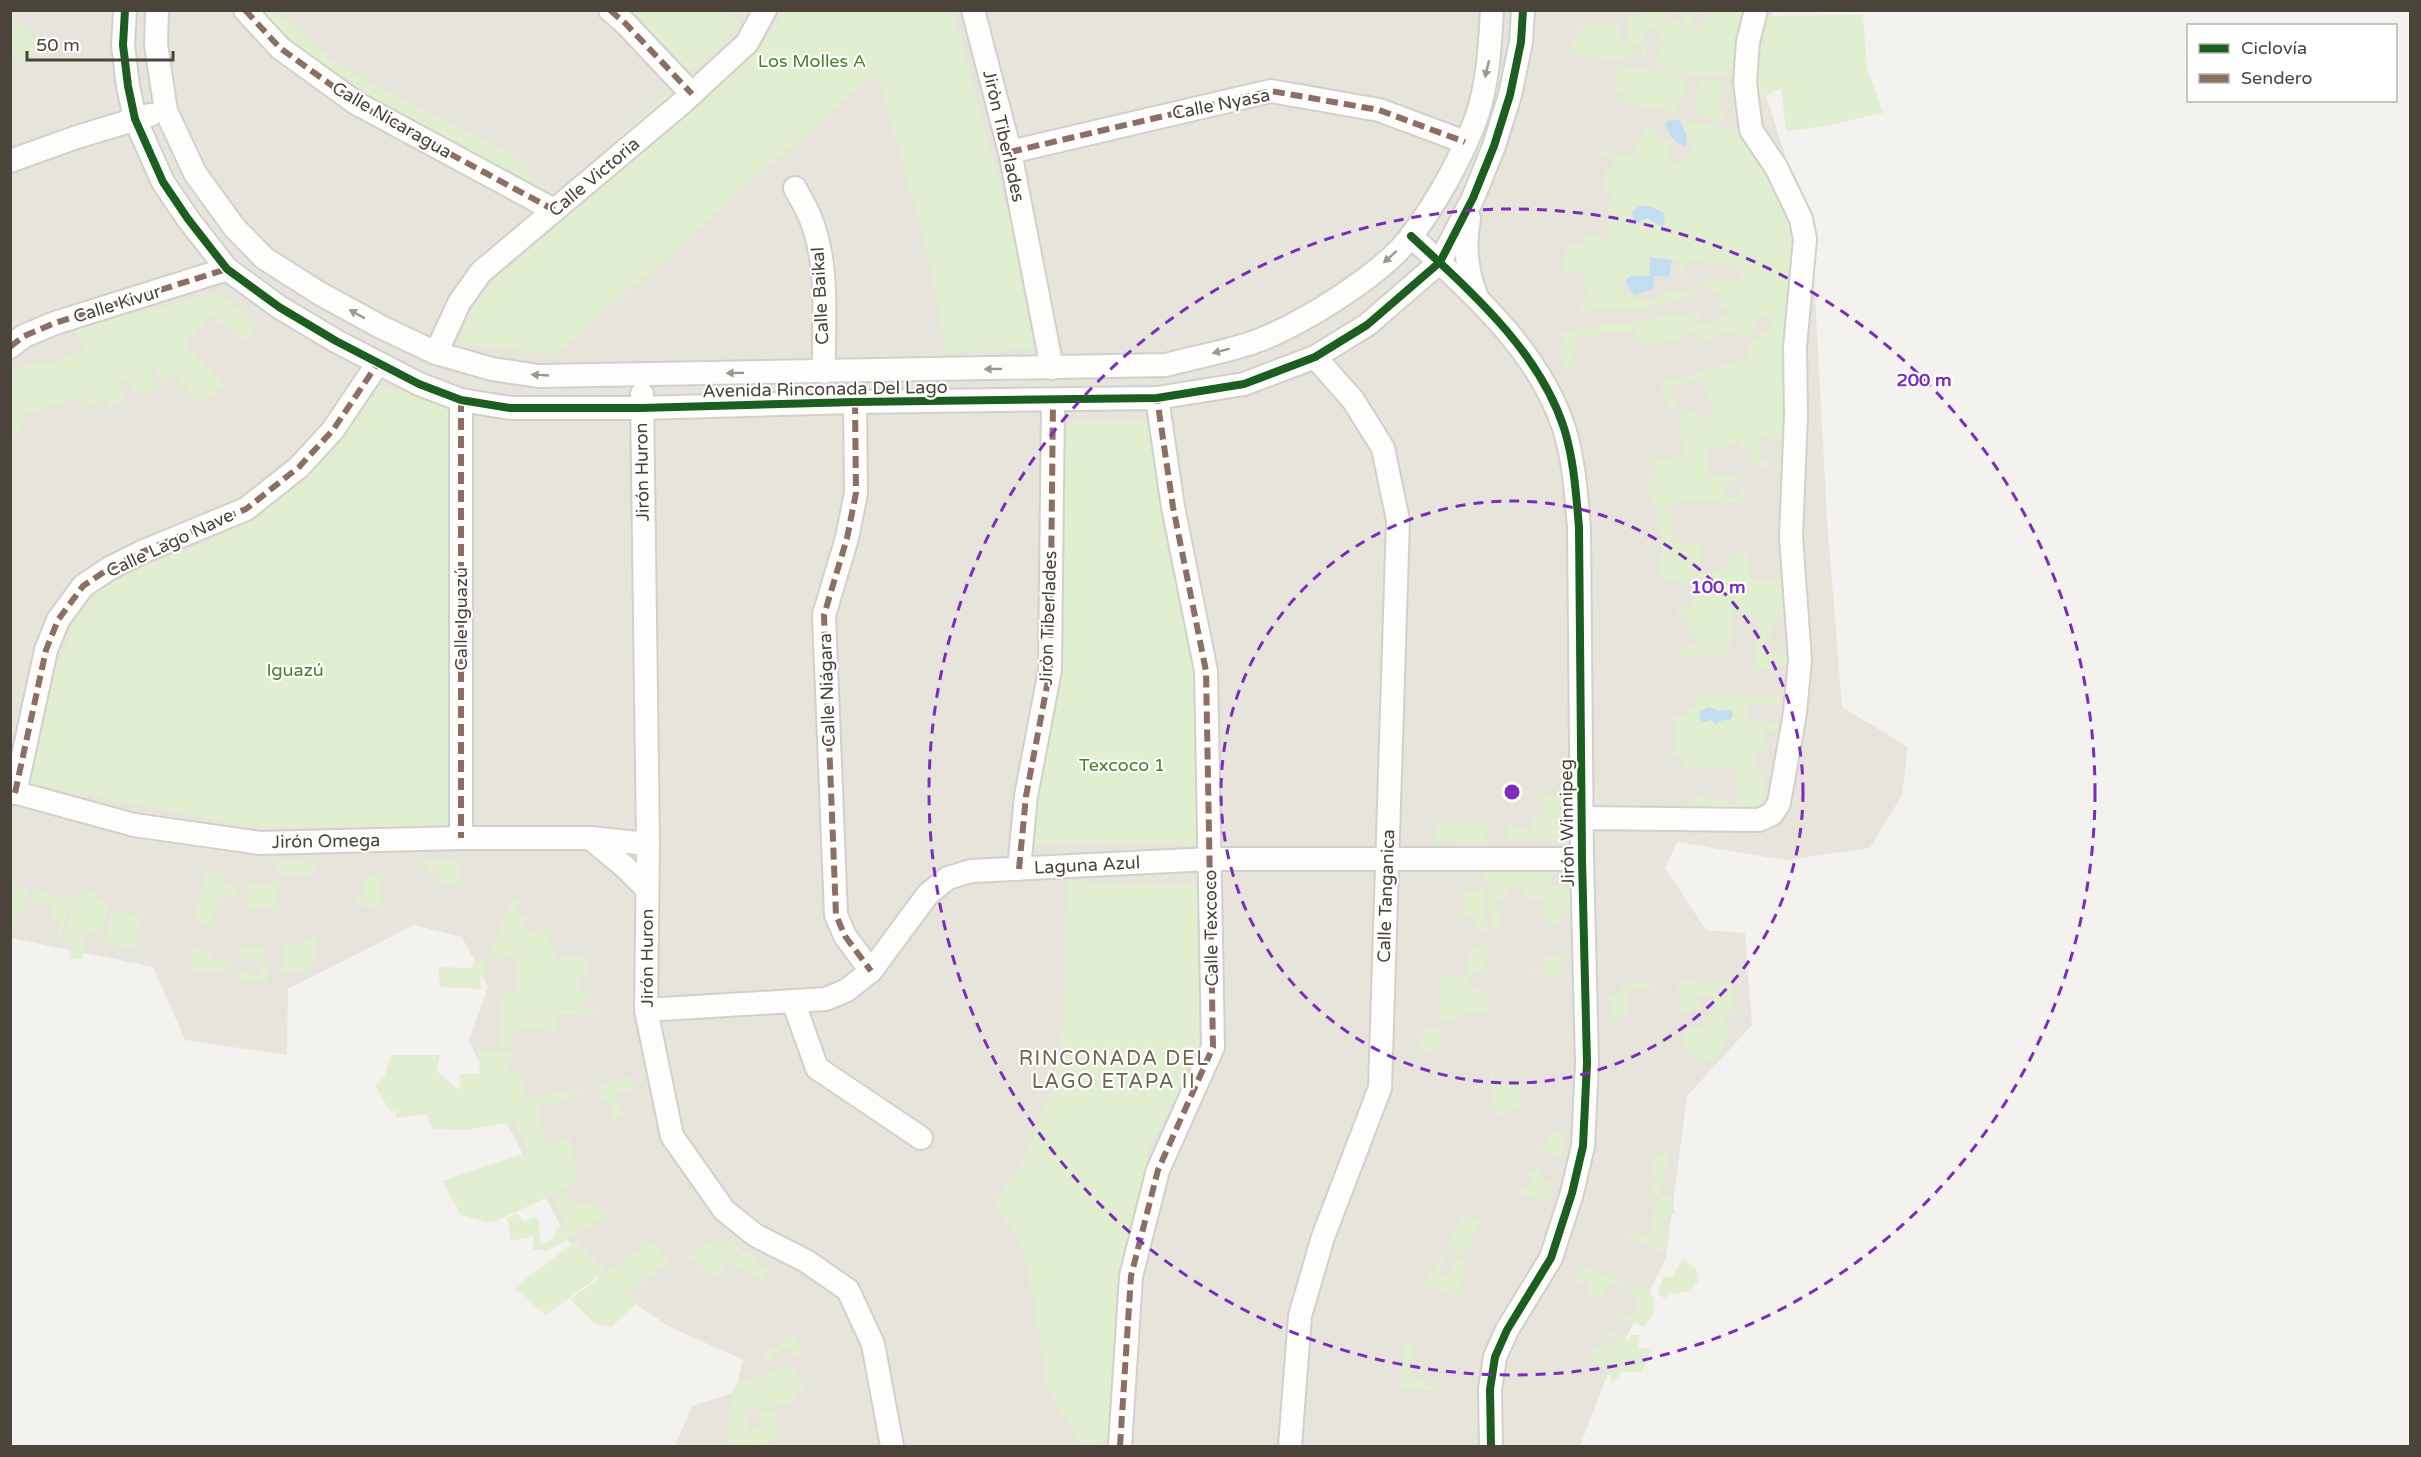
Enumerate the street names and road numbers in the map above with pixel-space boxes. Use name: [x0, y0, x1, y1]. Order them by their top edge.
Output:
street label: Jiròn Tiberlades: [978, 68, 1030, 204]
street label: Calle Nicaragua: [328, 77, 456, 163]
street label: Calle Nyasa: [1170, 84, 1272, 124]
street label: Calle Victoria: [544, 133, 644, 221]
street label: Calle Baikal: [806, 247, 834, 345]
street label: Calle Kivur: [71, 280, 164, 328]
street label: Avenida Rinconada Del Lago: [702, 376, 948, 402]
street label: Jirón Huron: [630, 422, 654, 522]
street label: Calle Lago Nave: [103, 504, 237, 582]
street label: Jiròn Tiberlades: [1035, 550, 1061, 686]
street label: Calle Iguazú: [450, 567, 472, 671]
street label: Calle Niágara: [814, 633, 840, 747]
street label: Jirón Winnipeg: [1555, 759, 1579, 887]
street label: Jirón Omega: [271, 829, 381, 853]
street label: Calle Tanganica: [1373, 829, 1399, 963]
street label: Laguna Azul: [1033, 851, 1141, 879]
street label: Calle Texcoco: [1199, 869, 1223, 987]
street label: Jirón Huron: [636, 909, 658, 1007]

